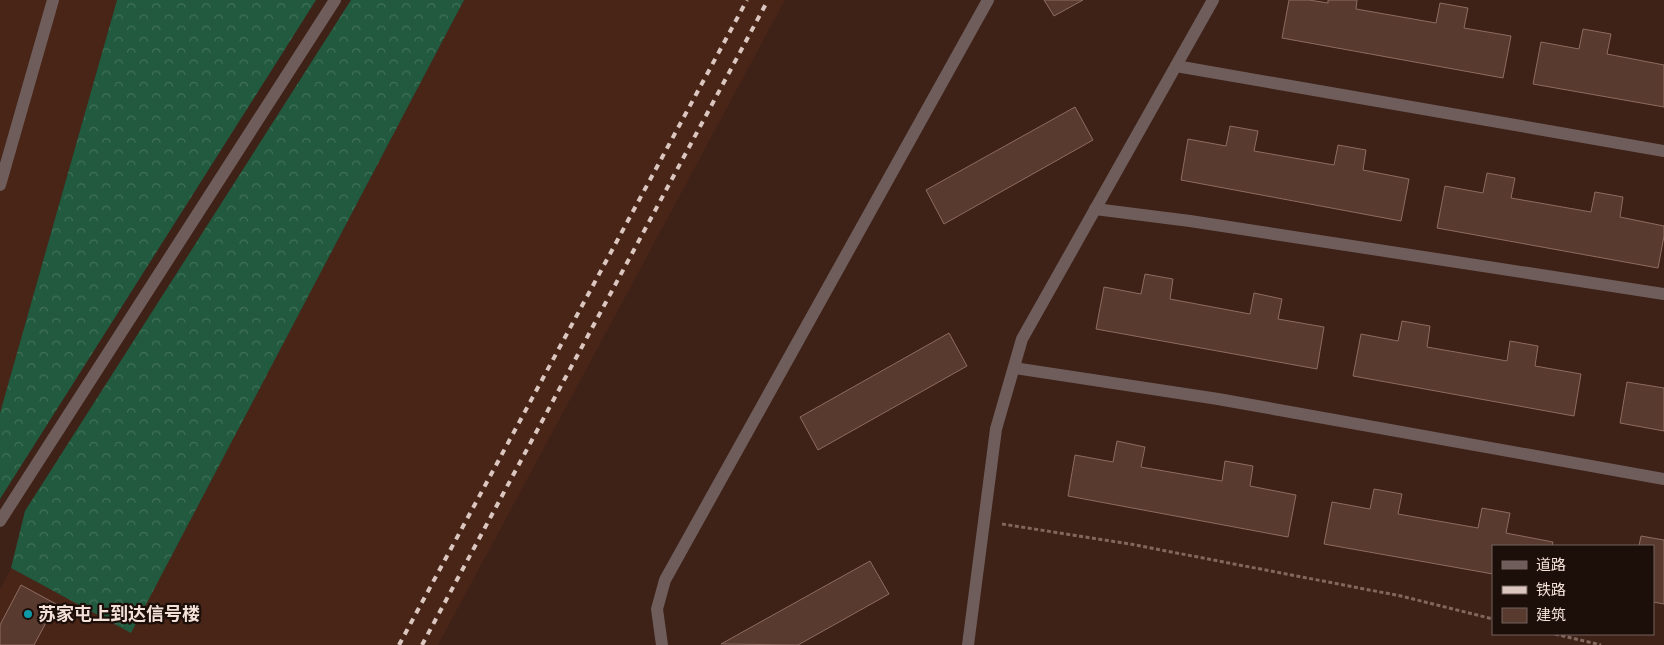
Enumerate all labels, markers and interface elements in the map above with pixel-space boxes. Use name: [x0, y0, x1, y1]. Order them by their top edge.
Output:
legend: [1492, 545, 1654, 635]
text: 道路: [1536, 556, 1566, 574]
text: 铁路: [1536, 581, 1566, 599]
place label: 苏家屯上到达信号楼: [38, 603, 200, 625]
text: 建筑: [1536, 606, 1566, 624]
marker: 苏家屯上到达信号楼: [22, 608, 34, 620]

